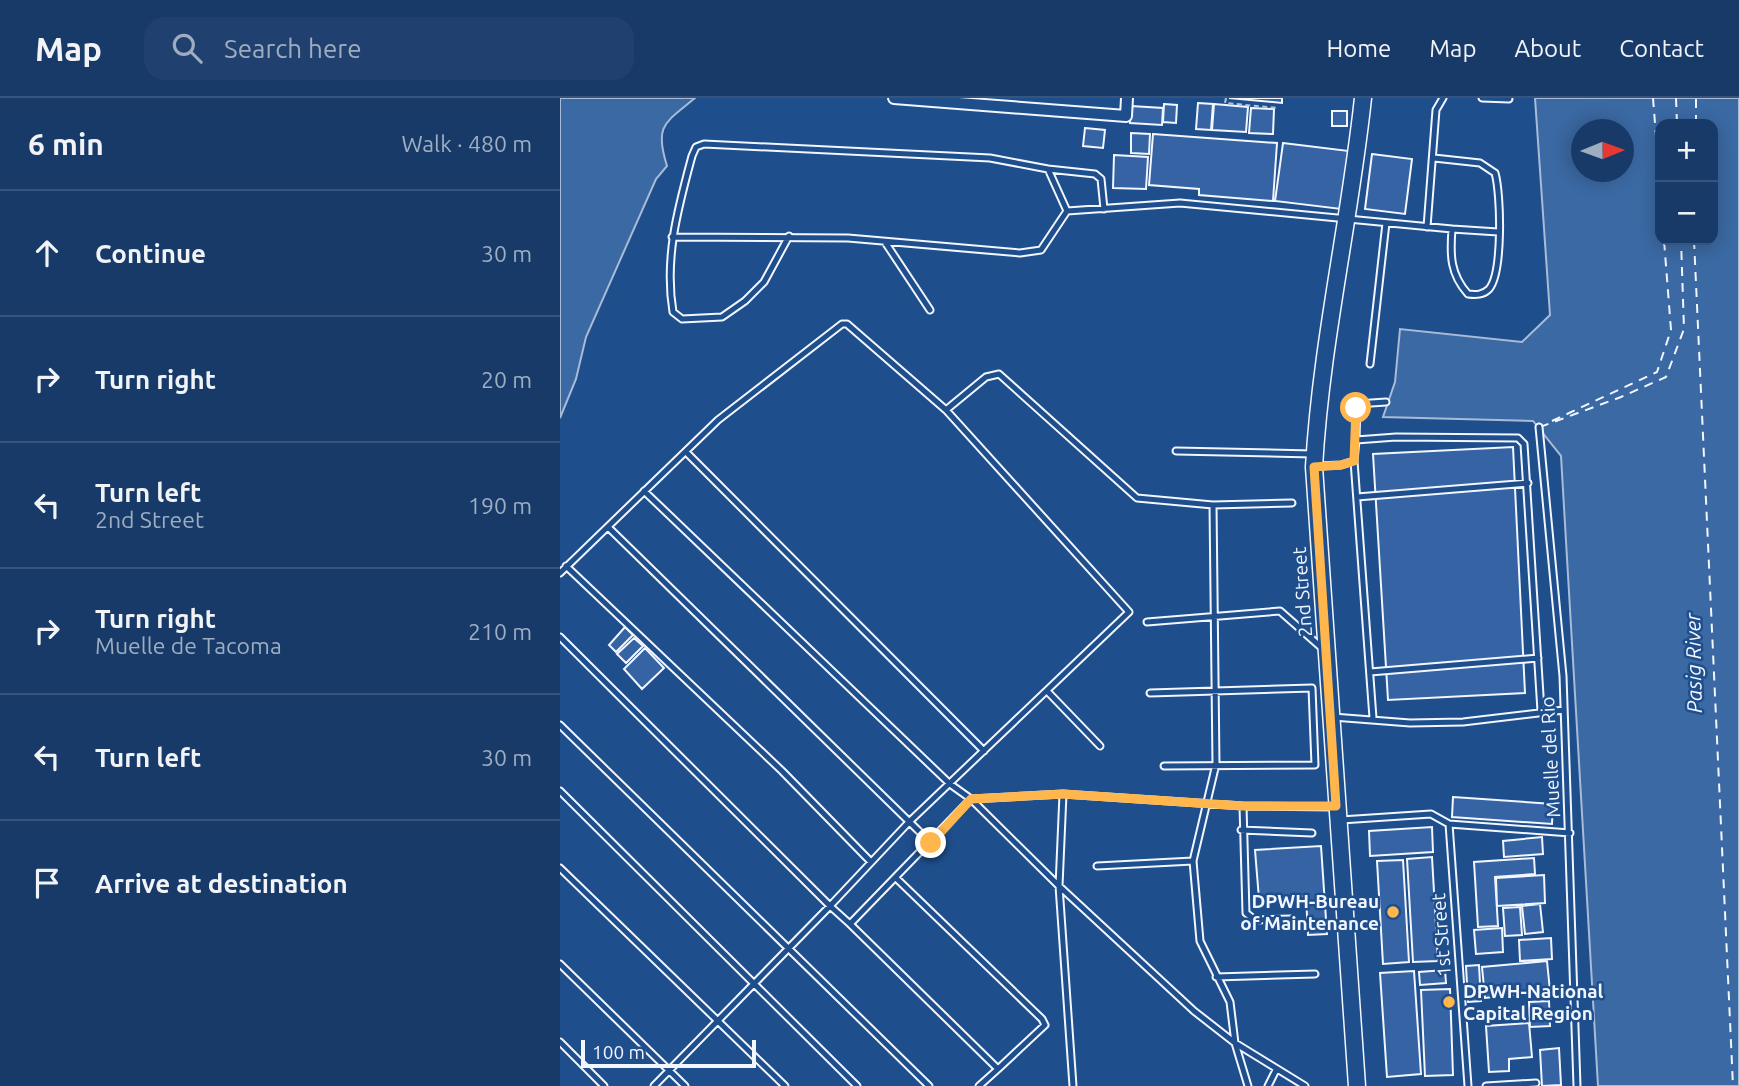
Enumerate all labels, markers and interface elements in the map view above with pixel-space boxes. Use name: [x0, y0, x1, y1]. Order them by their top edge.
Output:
search box: [144, 17, 634, 80]
icon: search: [168, 29, 206, 67]
text: Map: [35, 30, 102, 67]
text: Search here: [224, 34, 362, 63]
text: Home: [1326, 35, 1391, 62]
text: Map: [1429, 35, 1476, 62]
text: About: [1514, 35, 1581, 62]
text: Contact: [1619, 35, 1704, 62]
north arrow: [1571, 119, 1634, 182]
map controls: [1655, 119, 1718, 245]
button: +: [1655, 119, 1718, 182]
text: 6 min: [28, 127, 104, 161]
text: Walk · 480 m: [401, 131, 532, 156]
button: −: [1655, 182, 1718, 245]
icon: ahead: [28, 234, 66, 272]
text: Continue: [95, 239, 206, 268]
text: 30 m: [481, 241, 532, 266]
icon: right: [28, 360, 66, 398]
text: Turn right: [95, 365, 216, 394]
text: 20 m: [481, 367, 532, 392]
route start: [1340, 392, 1371, 423]
text: Turn left: [95, 478, 201, 507]
icon: left: [28, 486, 66, 524]
text: 190 m: [468, 493, 532, 518]
text: 2nd Street: [95, 507, 204, 532]
street label: 2nd Street: [1288, 546, 1316, 638]
text: Turn right: [95, 604, 216, 633]
icon: right: [28, 612, 66, 650]
water label: Pasig River: [1680, 612, 1706, 713]
text: 210 m: [468, 619, 532, 644]
text: Muelle de Tacoma: [95, 633, 282, 658]
street label: Muelle del Rio: [1536, 696, 1564, 818]
icon: left: [28, 738, 66, 776]
text: Turn left: [95, 743, 201, 772]
text: 30 m: [481, 745, 532, 770]
route end: [915, 827, 946, 858]
icon: arrive: [28, 864, 66, 902]
text: Arrive at destination: [95, 869, 348, 898]
place label: DPWH-Bureau of Maintenance: [1240, 890, 1379, 934]
street label: 1st Street: [1427, 892, 1455, 978]
marker: DPWH-Bureau of Maintenance: [1385, 904, 1401, 920]
place label: DPWH-National Capital Region: [1463, 980, 1604, 1024]
marker: DPWH-National Capital Region: [1441, 994, 1457, 1010]
scale bar: [581, 1037, 756, 1069]
text: 100 m: [592, 1041, 645, 1063]

